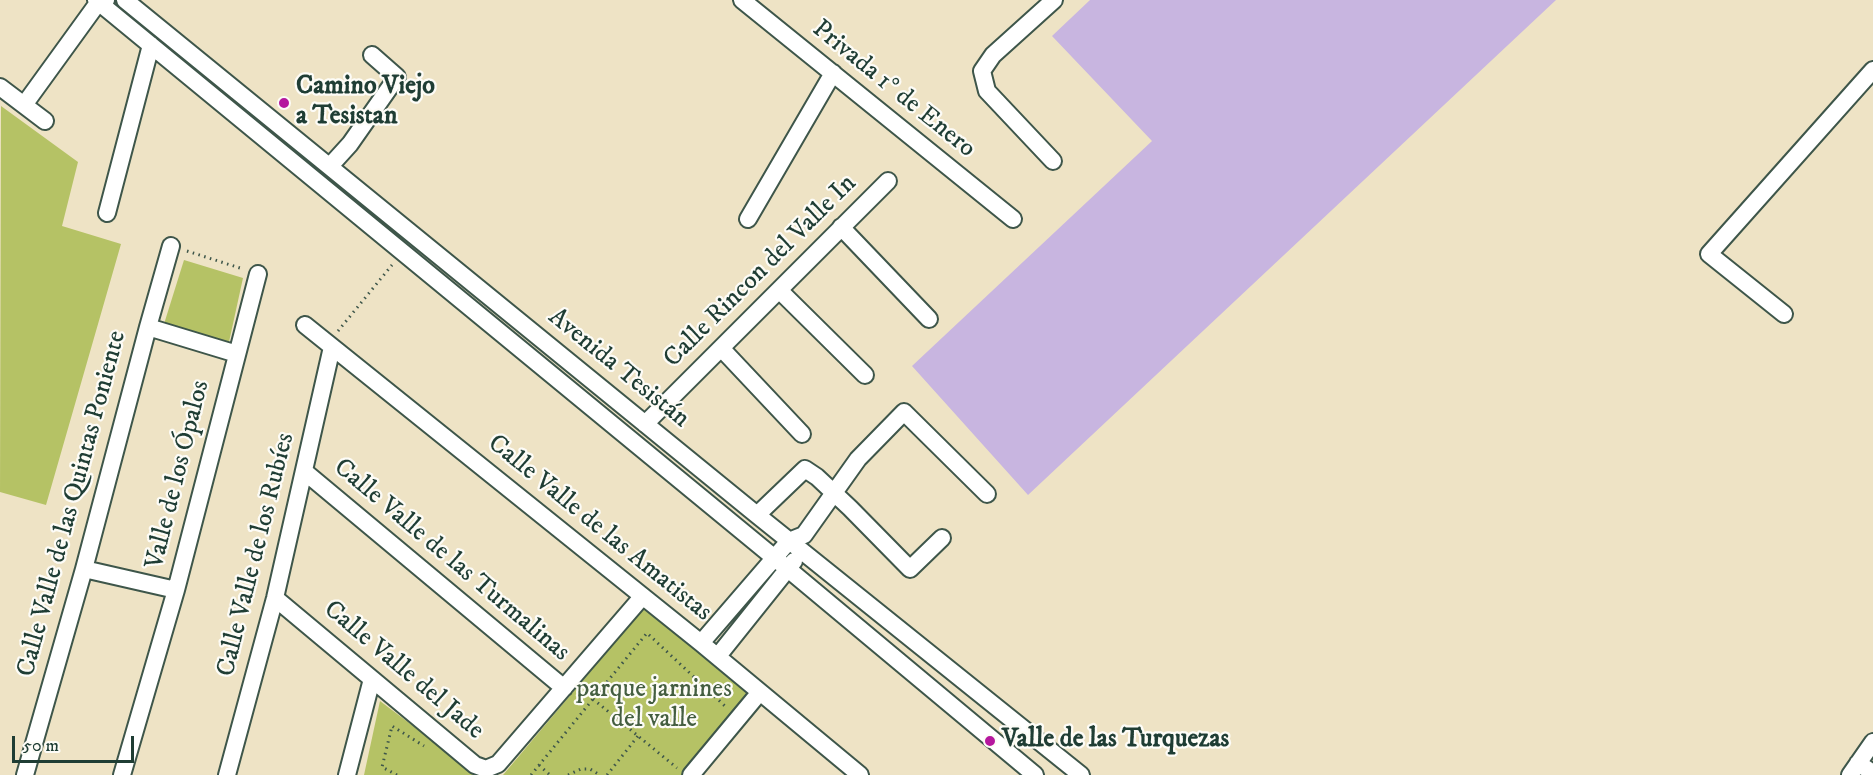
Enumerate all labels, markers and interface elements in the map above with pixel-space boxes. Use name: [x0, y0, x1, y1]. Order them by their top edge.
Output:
street label: Privada 1° de Enero: [805, 15, 981, 165]
place label: Camino Viejo a Tesistan: [296, 72, 435, 134]
marker: Camino Viejo a Tesistan: [277, 96, 291, 110]
street label: Calle Rincon del Valle In: [658, 169, 864, 375]
street label: Avenida Tesistán: [541, 302, 695, 436]
street label: Calle Valle de las Quintas Poniente: [12, 328, 134, 680]
street label: Valle de los Ópalos: [140, 377, 218, 573]
street label: Calle Valle de las Amatistas: [481, 429, 717, 629]
street label: Calle Valle de los Rubíes: [212, 430, 302, 680]
street label: Calle Valle de las Turmalinas: [327, 453, 575, 669]
street label: Calle Valle del Jade: [316, 595, 490, 747]
park label: parque jarnines del valle: [576, 675, 732, 736]
scale bar: [15, 724, 136, 762]
place label: Valle de las Turquezas: [1002, 725, 1229, 757]
marker: Valle de las Turquezas: [983, 734, 997, 748]
text: 50 m: [23, 735, 59, 757]

